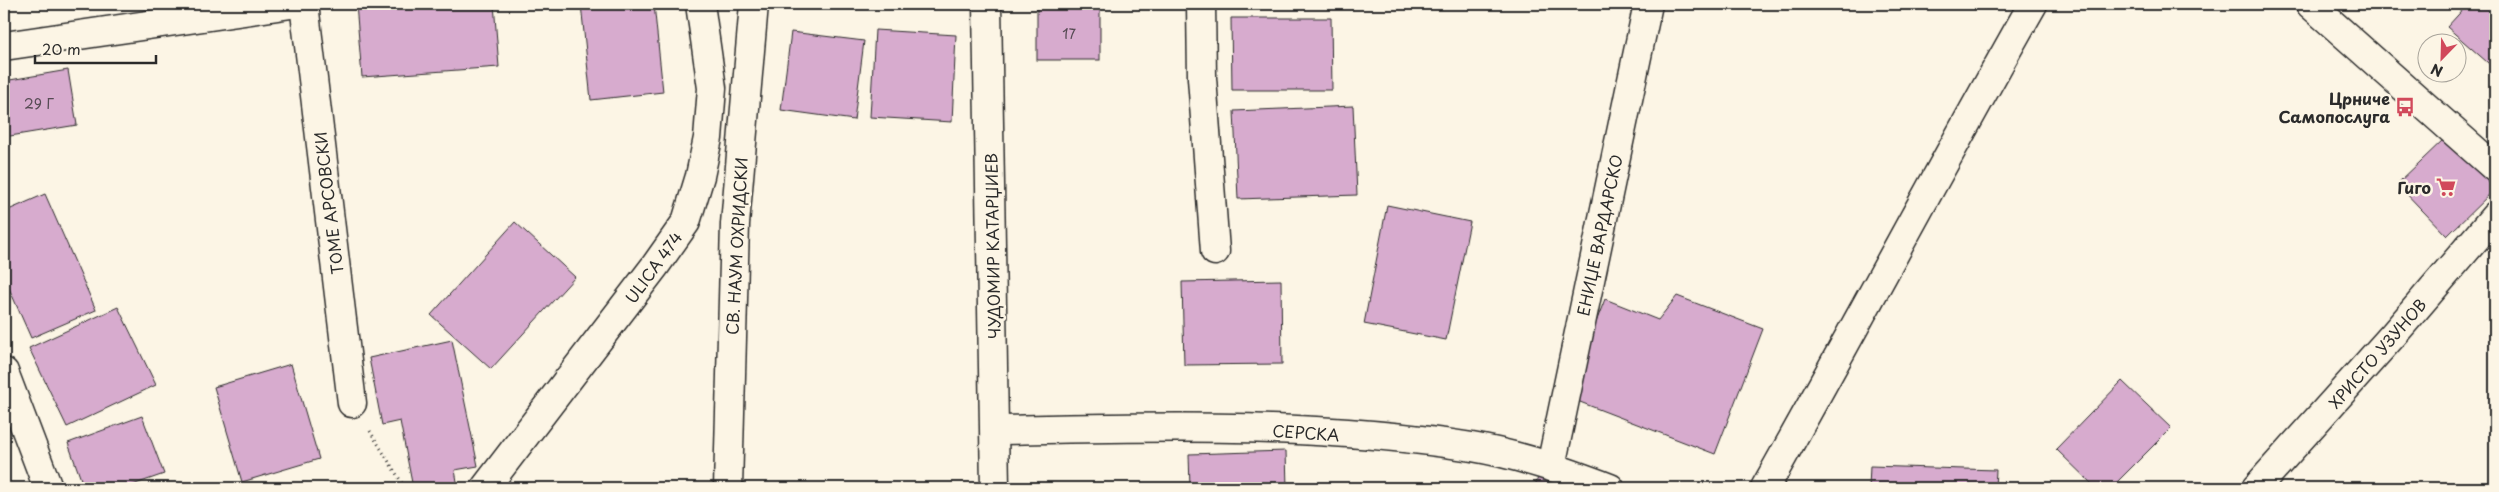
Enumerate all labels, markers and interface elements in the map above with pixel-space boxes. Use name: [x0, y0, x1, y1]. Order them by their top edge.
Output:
house number: 17: [1062, 23, 1076, 44]
scale bar: [35, 32, 156, 64]
north arrow: [2416, 32, 2466, 82]
text: 20 m: [42, 37, 81, 60]
text: N: [2428, 59, 2446, 82]
place label: Црниче Самопослуга: [2278, 86, 2390, 128]
house number: 29 Г: [24, 93, 54, 114]
bus stop icon: Црниче Самопослуга: [2394, 96, 2416, 118]
street label: ТОМЕ АРСОВСКИ: [307, 130, 349, 276]
street label: ЕНИЏЕ ВАРДАРСКО: [1570, 152, 1628, 318]
street label: ЧУДОМИР КАТАРЏИЕВ: [978, 153, 1006, 339]
street label: СВ. НАУМ ОХРИДСКИ: [719, 157, 753, 335]
place label: Гиго: [2397, 175, 2431, 199]
supermarket icon: Гиго: [2435, 176, 2457, 198]
street label: ULICA 474: [619, 226, 687, 308]
street label: ХРИСТО УЗУНОВ: [2322, 293, 2432, 413]
street label: СЕРСКА: [1272, 418, 1340, 446]

